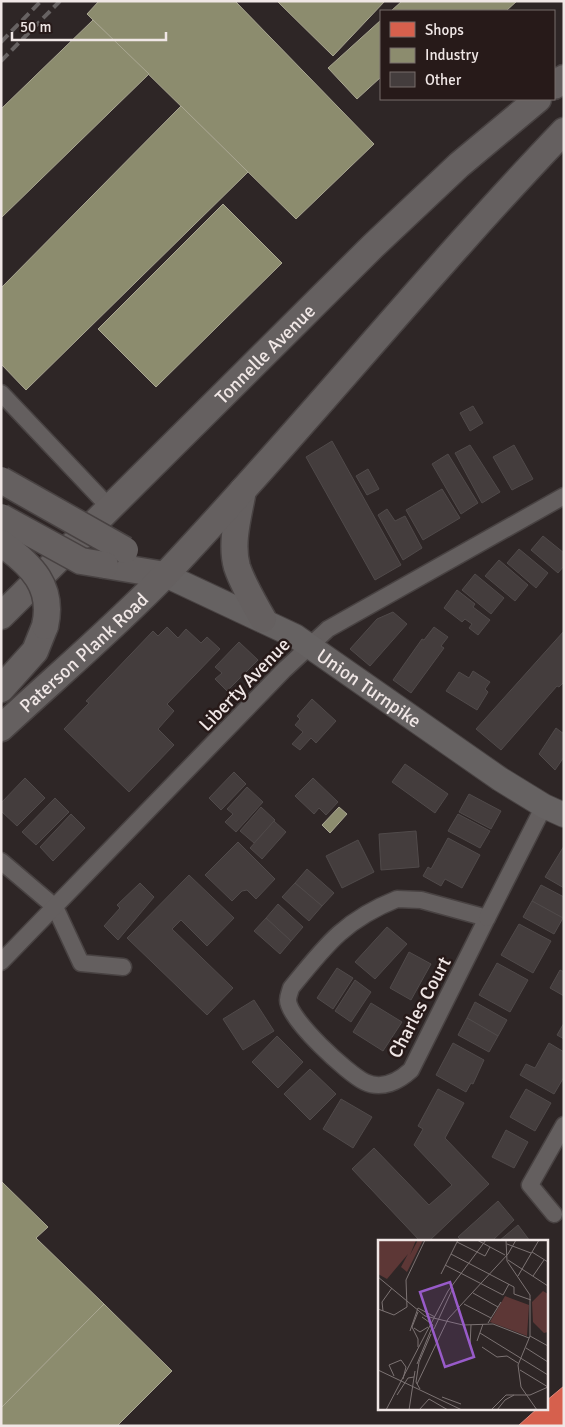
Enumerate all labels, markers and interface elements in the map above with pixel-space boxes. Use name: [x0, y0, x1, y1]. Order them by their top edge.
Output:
scale bar: [12, 10, 166, 42]
legend: [380, 10, 555, 100]
text: 50 m: [20, 18, 51, 36]
text: Shops: [425, 21, 464, 39]
text: Industry: [425, 46, 478, 64]
text: Other: [425, 71, 462, 89]
street label: Tonnelle Avenue: [210, 299, 321, 409]
street label: Paterson Plank Road: [15, 588, 154, 718]
street label: Liberty Avenue: [194, 633, 295, 737]
street label: Union Turnpike: [312, 644, 426, 733]
street label: Charles Court: [383, 952, 457, 1062]
inset map: [378, 1240, 548, 1410]

